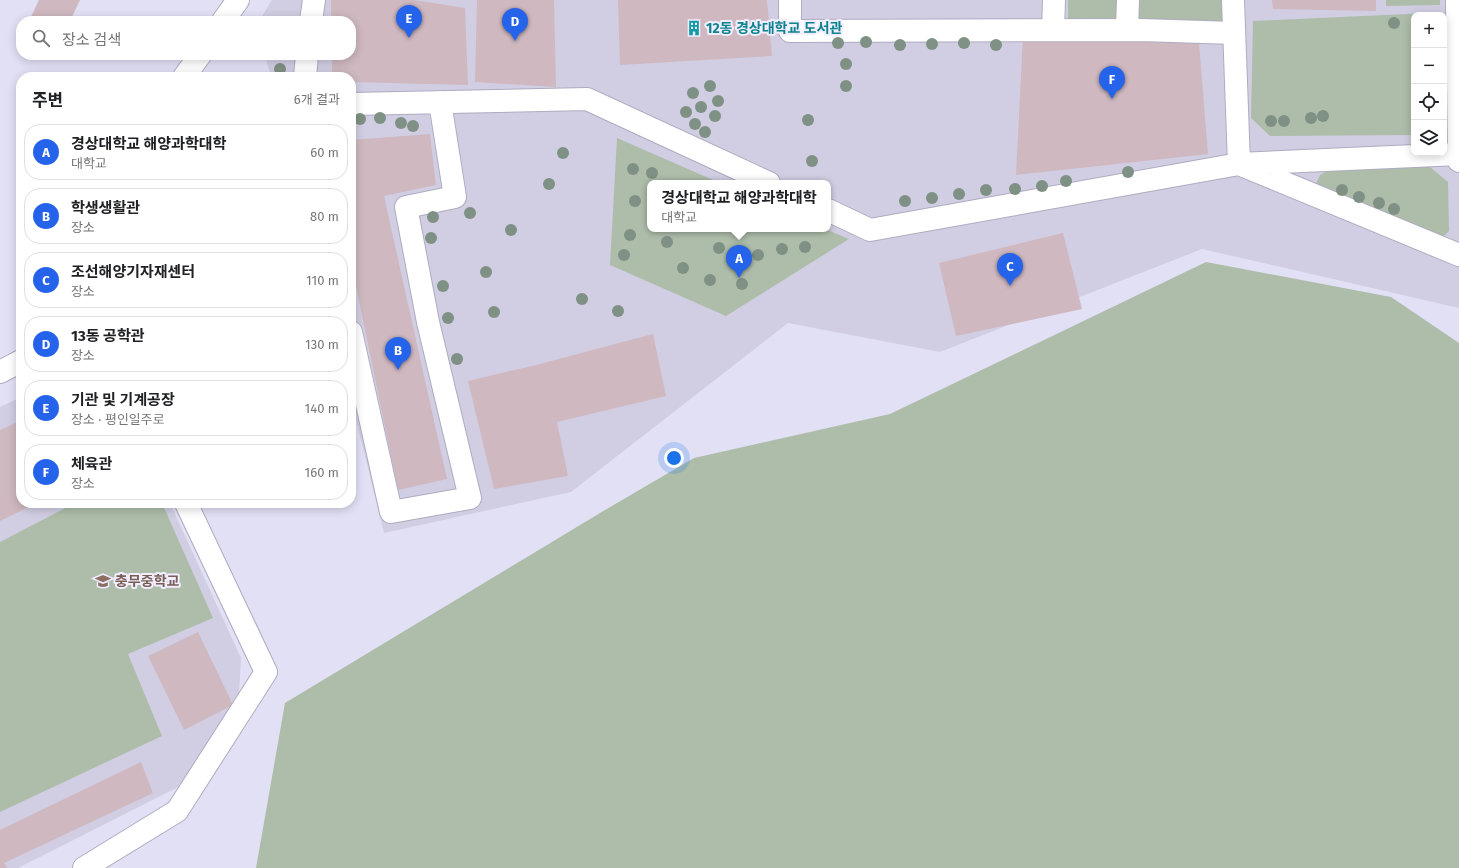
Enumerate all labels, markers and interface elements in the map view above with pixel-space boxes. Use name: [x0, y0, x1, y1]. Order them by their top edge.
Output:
pin: E: [396, 5, 422, 38]
pin: D: [502, 8, 528, 41]
map controls: [1411, 12, 1447, 156]
button: +: [1411, 12, 1447, 48]
search box: [16, 16, 356, 60]
building icon: 12동 경상대학교 도서관: [685, 19, 703, 37]
place label: 12동 경상대학교 도서관: [706, 20, 842, 37]
icon: search: [30, 27, 52, 49]
text: 장소 검색: [62, 31, 121, 49]
button: −: [1411, 48, 1447, 84]
pin: F: [1099, 66, 1125, 99]
button: locate: [1411, 84, 1447, 120]
text: 주변: [32, 90, 63, 111]
text: 6개 결과: [294, 92, 340, 107]
button: layers: [1411, 120, 1447, 156]
text: 경상대학교 해양과학대학: [71, 135, 226, 153]
text: A: [42, 145, 50, 160]
text: 60 m: [310, 145, 339, 160]
text: 대학교: [71, 156, 107, 171]
popup: [647, 180, 831, 232]
text: 경상대학교 해양과학대학: [661, 189, 817, 207]
text: 학생생활관: [71, 199, 140, 217]
text: B: [42, 209, 50, 224]
text: 80 m: [310, 209, 339, 224]
text: 대학교: [661, 210, 697, 225]
text: 장소: [71, 220, 95, 235]
pin: A: [726, 245, 752, 278]
pin: C: [997, 253, 1023, 286]
text: 조선해양기자재센터: [71, 263, 195, 281]
text: C: [42, 273, 50, 288]
text: 110 m: [306, 273, 339, 288]
text: 장소: [71, 284, 95, 299]
text: 13동 공학관: [71, 327, 145, 345]
text: D: [42, 337, 50, 352]
text: 130 m: [305, 337, 339, 352]
pin: B: [385, 337, 411, 370]
text: 장소: [71, 348, 95, 363]
text: 기관 및 기계공장: [71, 391, 175, 409]
text: E: [43, 401, 49, 416]
text: 140 m: [305, 401, 339, 416]
text: 장소 · 평인일주로: [71, 412, 165, 427]
your location: [664, 448, 684, 468]
text: 체육관: [71, 455, 112, 473]
text: F: [43, 465, 49, 480]
text: 160 m: [305, 465, 339, 480]
text: 장소: [71, 476, 95, 491]
school or university icon: 충무중학교: [94, 572, 112, 590]
place label: 충무중학교: [115, 573, 180, 590]

